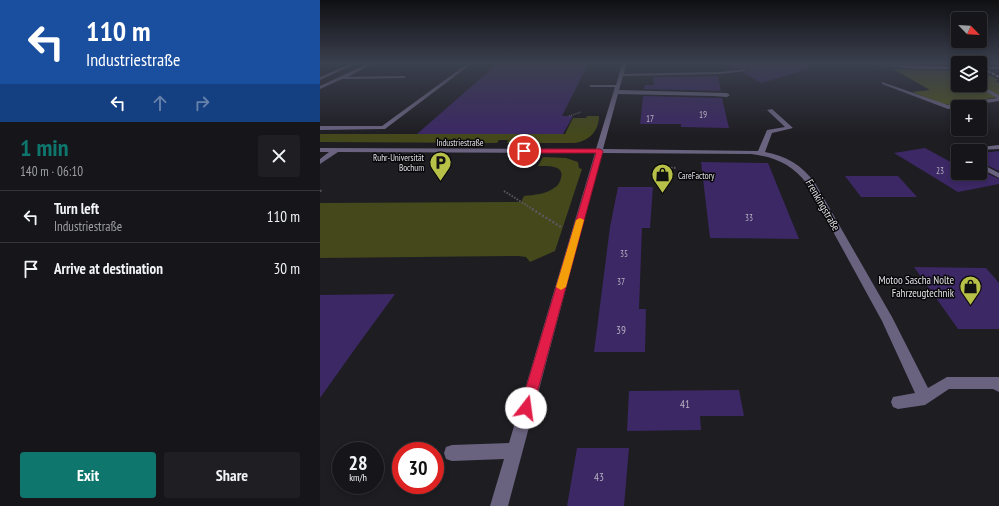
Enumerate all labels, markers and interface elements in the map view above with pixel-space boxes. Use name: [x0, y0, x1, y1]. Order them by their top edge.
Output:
text: 110 m: [86, 12, 150, 49]
north arrow: [951, 12, 987, 48]
map controls: [951, 12, 987, 180]
icon: left: [20, 16, 72, 68]
text: Industriestraße: [86, 48, 180, 71]
button: layers: [951, 56, 987, 92]
icon: left: [107, 92, 129, 114]
icon: ahead: [149, 92, 171, 114]
icon: right: [191, 92, 213, 114]
button: +: [951, 100, 987, 136]
house number: 19: [699, 109, 707, 120]
house number: 17: [646, 113, 654, 124]
text: 1 min: [20, 132, 68, 163]
pin: [507, 134, 541, 168]
button: close: [258, 135, 300, 177]
street label: Industriestraße: [436, 137, 484, 148]
icon: arrive: [513, 140, 535, 162]
button: −: [951, 144, 987, 180]
parking icon: Ruhr-Universität Bochum: [427, 149, 453, 182]
place label: Ruhr-Universität Bochum: [373, 152, 425, 173]
shop icon: CareFactory: [650, 162, 676, 195]
text: 140 m · 06:10: [20, 163, 83, 180]
house number: 23: [936, 165, 944, 176]
place label: CareFactory: [678, 170, 715, 181]
street label: Frenkingstraße: [803, 177, 844, 234]
text: Turn left: [54, 199, 99, 218]
icon: left: [20, 206, 42, 228]
text: 110 m: [267, 207, 300, 226]
house number: 33: [745, 212, 753, 223]
text: Industriestraße: [54, 218, 122, 235]
house number: 35: [620, 248, 628, 259]
icon: arrive: [20, 258, 42, 280]
text: Arrive at destination: [54, 259, 163, 278]
text: 30 m: [274, 259, 300, 278]
place label: Motoo Sascha Nolte Fahrzeugtechnik: [878, 273, 955, 300]
shop icon: Motoo Sascha Nolte Fahrzeugtechnik: [957, 273, 983, 306]
house number: 37: [617, 276, 625, 287]
house number: 39: [616, 323, 626, 337]
position arrow: [505, 387, 547, 429]
house number: 41: [680, 397, 690, 411]
speed limit sign: 30: [392, 442, 444, 494]
text: 28: [348, 450, 368, 476]
button: Exit: [20, 452, 156, 498]
button: Share: [164, 452, 300, 498]
house number: 43: [594, 470, 604, 484]
text: km/h: [349, 471, 367, 484]

